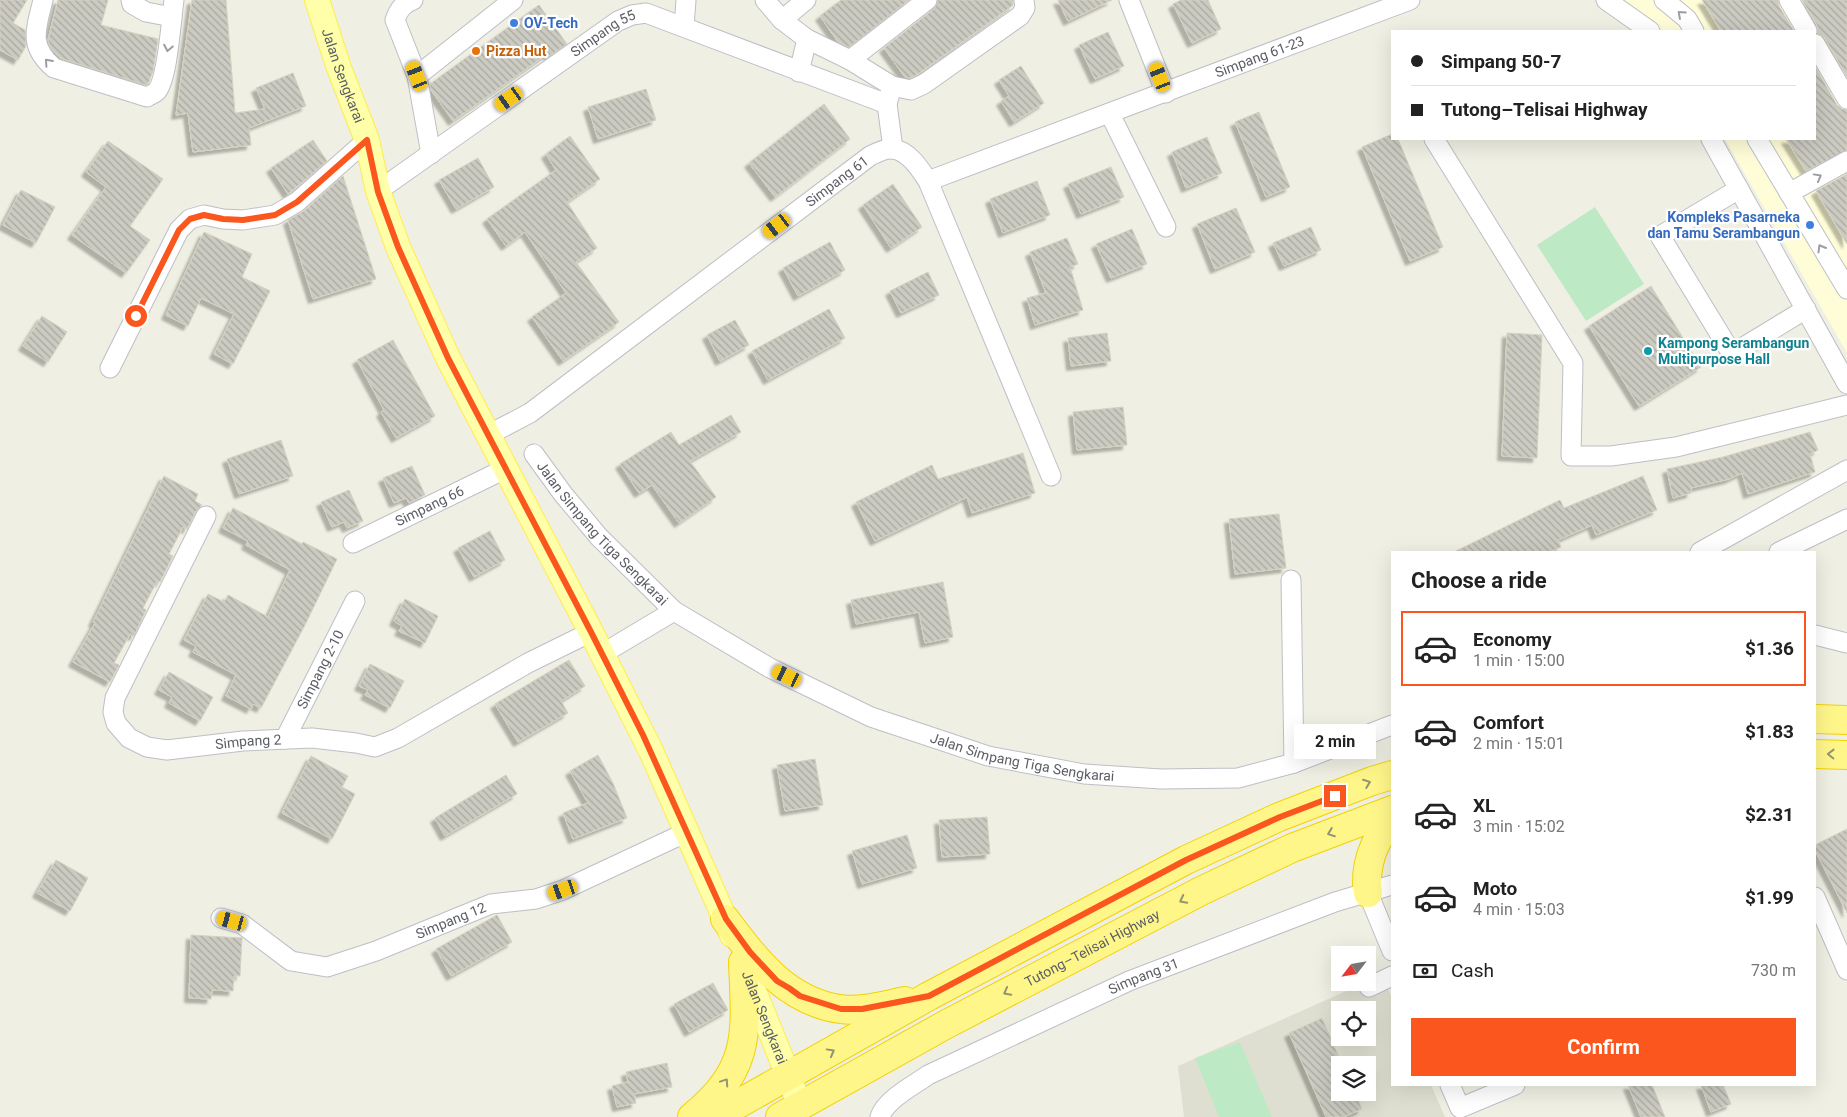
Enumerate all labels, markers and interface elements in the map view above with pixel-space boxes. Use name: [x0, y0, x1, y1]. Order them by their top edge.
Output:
street label: Simpang 55: [567, 6, 638, 60]
one-way arrow: [1678, 11, 1687, 20]
place label: OV-Tech: [524, 15, 578, 31]
marker: OV-Tech: [508, 17, 520, 29]
street label: Jalan Sengkarai: [319, 26, 368, 125]
street label: Simpang 61-23: [1213, 33, 1306, 81]
place label: Pizza Hut: [486, 43, 547, 59]
one-way arrow: [163, 44, 173, 53]
marker: Pizza Hut: [470, 45, 482, 57]
text: Simpang 50-7: [1441, 50, 1561, 73]
one-way arrow: [45, 58, 54, 67]
car: [404, 59, 429, 93]
car: [1147, 60, 1172, 94]
car: [492, 84, 525, 114]
text: Tutong–Telisai Highway: [1441, 98, 1648, 121]
street label: Simpang 61: [802, 152, 871, 210]
one-way arrow: [1813, 173, 1822, 183]
place label: Kompleks Pasarneka dan Tamu Serambangun: [1647, 209, 1801, 241]
car: [760, 211, 793, 241]
marker: Kompleks Pasarneka dan Tamu Serambangun: [1804, 219, 1816, 231]
one-way arrow: [1818, 245, 1828, 254]
route start: [125, 305, 147, 327]
place label: Kampong Serambangun Multipurpose Hall: [1658, 335, 1809, 367]
marker: Kampong Serambangun Multipurpose Hall: [1642, 345, 1654, 357]
street label: Jalan Simpang Tiga Sengkarai: [534, 458, 671, 608]
street label: Simpang 66: [393, 482, 466, 529]
text: Choose a ride: [1411, 568, 1547, 593]
icon: car: [1413, 626, 1458, 671]
street label: Simpang 2-10: [294, 627, 347, 711]
text: Economy: [1473, 628, 1552, 651]
text: $1.36: [1745, 637, 1794, 660]
text: 1 min · 15:00: [1473, 651, 1565, 670]
car: [770, 663, 803, 689]
icon: car: [1413, 709, 1458, 754]
text: Comfort: [1473, 711, 1544, 734]
text: $1.83: [1745, 720, 1794, 743]
callout: 2 min: [1294, 724, 1376, 758]
street label: Jalan Simpang Tiga Sengkarai: [928, 729, 1115, 784]
street label: Simpang 2: [214, 731, 282, 752]
text: 2 min: [1315, 732, 1355, 751]
text: 2 min · 15:01: [1473, 734, 1565, 753]
one-way arrow: [1827, 749, 1835, 760]
one-way arrow: [1362, 779, 1371, 789]
route end: [1324, 785, 1346, 807]
icon: car: [1413, 792, 1458, 837]
text: XL: [1473, 794, 1495, 817]
text: $2.31: [1745, 803, 1794, 826]
text: 3 min · 15:02: [1473, 817, 1565, 836]
one-way arrow: [1327, 827, 1335, 837]
icon: car: [1413, 875, 1458, 920]
text: Moto: [1473, 877, 1517, 900]
car: [546, 878, 579, 902]
text: $1.99: [1745, 886, 1794, 909]
one-way arrow: [1179, 894, 1188, 904]
street label: Simpang 12: [413, 899, 488, 942]
text: 4 min · 15:03: [1473, 900, 1565, 919]
street label: Tutong–Telisai Highway: [1022, 906, 1163, 990]
car: [215, 910, 248, 932]
north arrow: [1331, 946, 1376, 991]
map controls: [1331, 946, 1376, 1101]
street label: Simpang 31: [1106, 955, 1181, 998]
icon: cash: [1411, 957, 1439, 985]
text: Cash: [1451, 959, 1494, 982]
text: 730 m: [1751, 961, 1796, 980]
street label: Jalan Sengkarai: [739, 968, 791, 1066]
one-way arrow: [1004, 985, 1013, 995]
button: locate: [1331, 1001, 1376, 1046]
button: Confirm: [1411, 1018, 1796, 1076]
one-way arrow: [825, 1048, 834, 1058]
button: layers: [1331, 1056, 1376, 1101]
one-way arrow: [719, 1078, 729, 1087]

